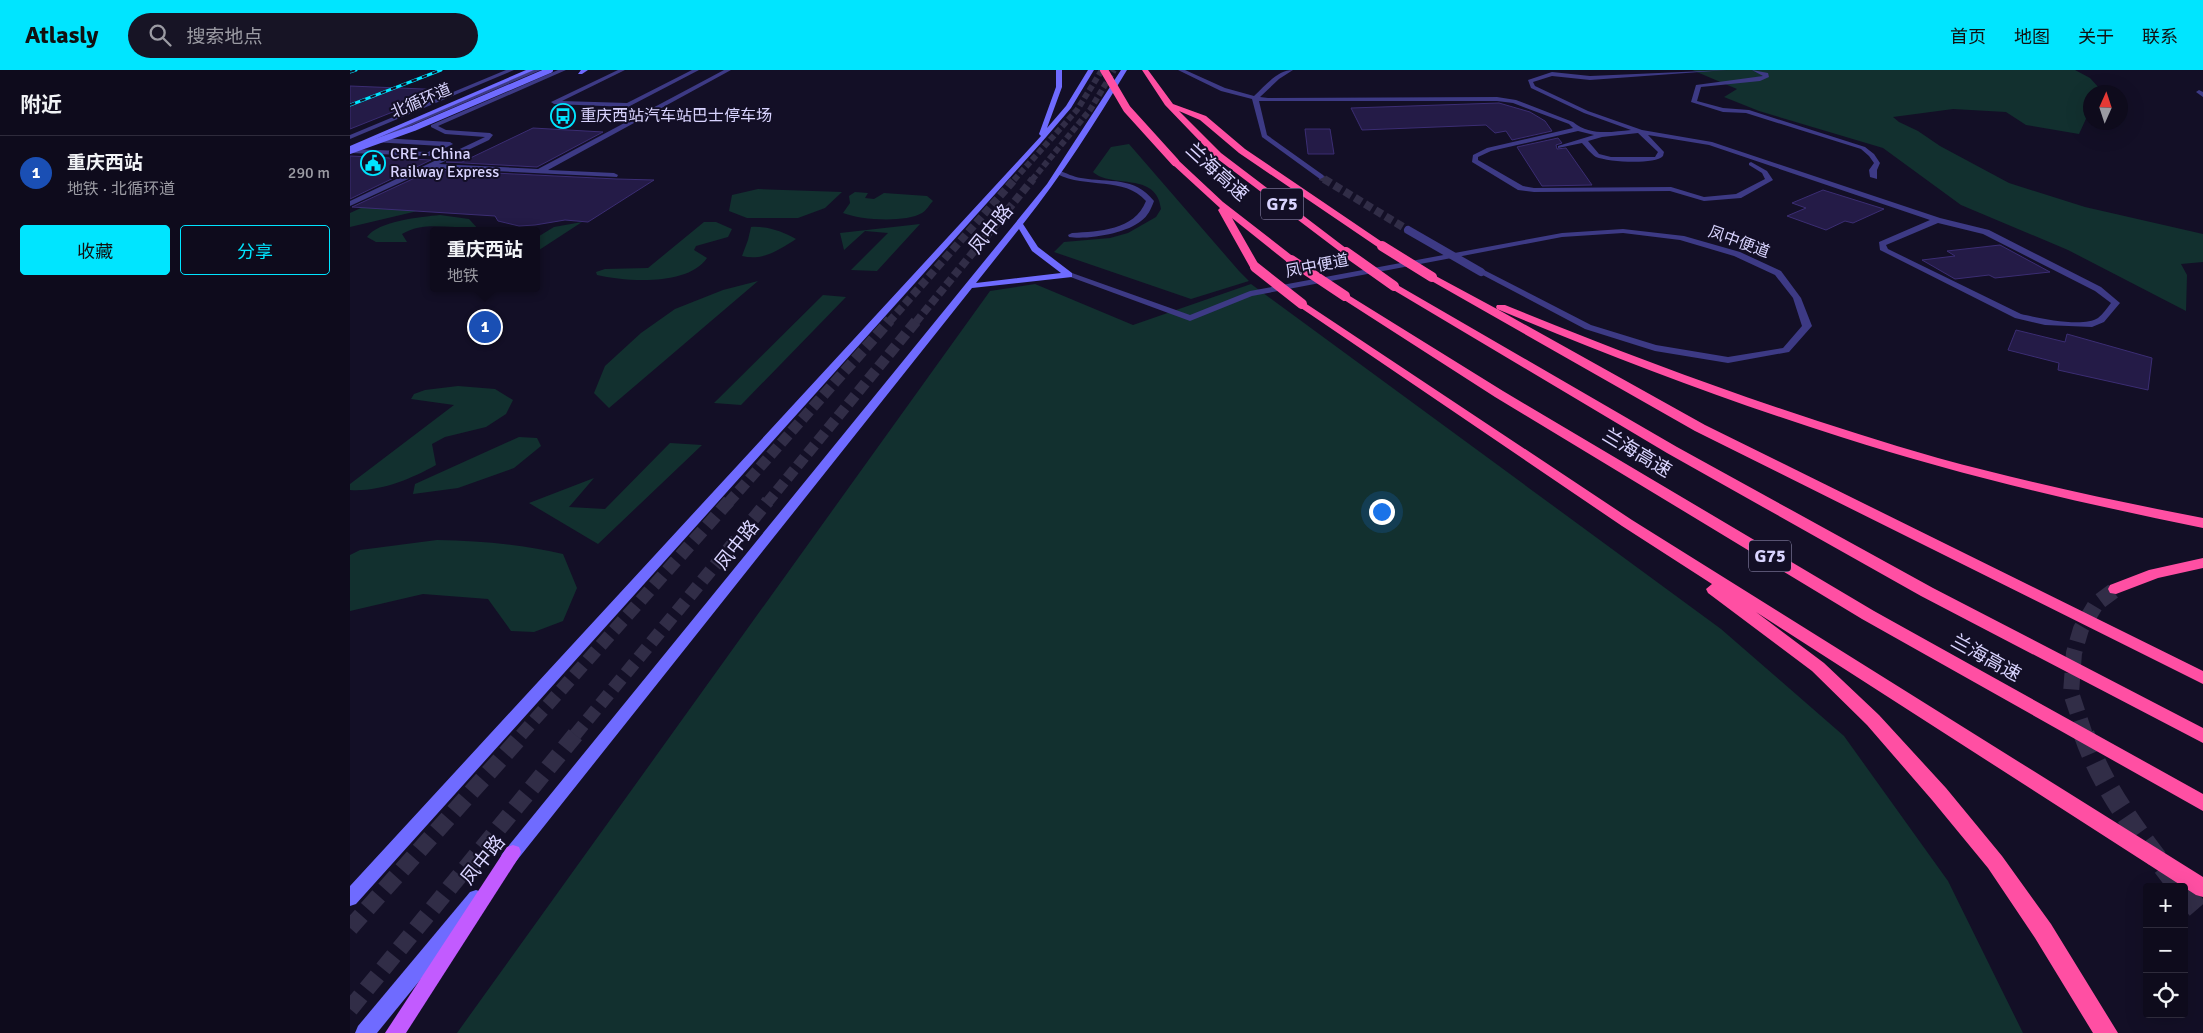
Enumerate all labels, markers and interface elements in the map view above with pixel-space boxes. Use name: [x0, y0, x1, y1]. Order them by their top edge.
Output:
search box: [128, 13, 478, 58]
text: Atlasly: [25, 20, 98, 50]
icon: search: [146, 21, 174, 49]
text: 搜索地点: [186, 25, 262, 49]
text: 首页: [1950, 26, 1986, 48]
text: 地图: [2014, 26, 2050, 48]
text: 关于: [2078, 26, 2114, 48]
text: 联系: [2142, 26, 2178, 48]
street label: 北循环道: [388, 79, 454, 123]
north arrow: [2083, 85, 2128, 130]
text: 附近: [20, 92, 62, 118]
bus stop icon: 重庆西站汽车站巴士停车场: [550, 103, 576, 129]
place label: 重庆西站汽车站巴士停车场: [580, 106, 772, 126]
street label: 兰海高速: [1181, 138, 1253, 206]
place label: CRE - China Railway Express: [390, 144, 499, 182]
public building icon: CRE - China Railway Express: [360, 150, 386, 176]
text: 重庆西站: [67, 151, 143, 175]
text: 1: [32, 163, 40, 183]
text: 290 m: [288, 163, 330, 183]
text: 地铁 · 北循环道: [67, 179, 175, 199]
road number: G75: [1261, 188, 1303, 220]
street label: 凤中路: [964, 199, 1018, 259]
street label: 凤中便道: [1706, 222, 1772, 262]
button: 收藏: [20, 225, 170, 275]
button: 分享: [180, 225, 330, 275]
popup: [430, 227, 540, 292]
text: 重庆西站: [447, 238, 523, 262]
street label: 凤中便道: [1284, 250, 1350, 282]
text: 地铁: [447, 266, 479, 286]
pin: 1: [469, 308, 501, 346]
street label: 兰海高速: [1598, 423, 1676, 483]
your location: [1369, 499, 1395, 525]
street label: 凤中路: [710, 515, 764, 575]
road number: G75: [1749, 541, 1791, 572]
street label: 兰海高速: [1947, 629, 2025, 687]
street label: 凤中路: [456, 830, 510, 890]
map controls: [2143, 883, 2188, 1018]
button: +: [2143, 883, 2188, 928]
button: −: [2143, 928, 2188, 973]
button: locate: [2143, 973, 2188, 1018]

